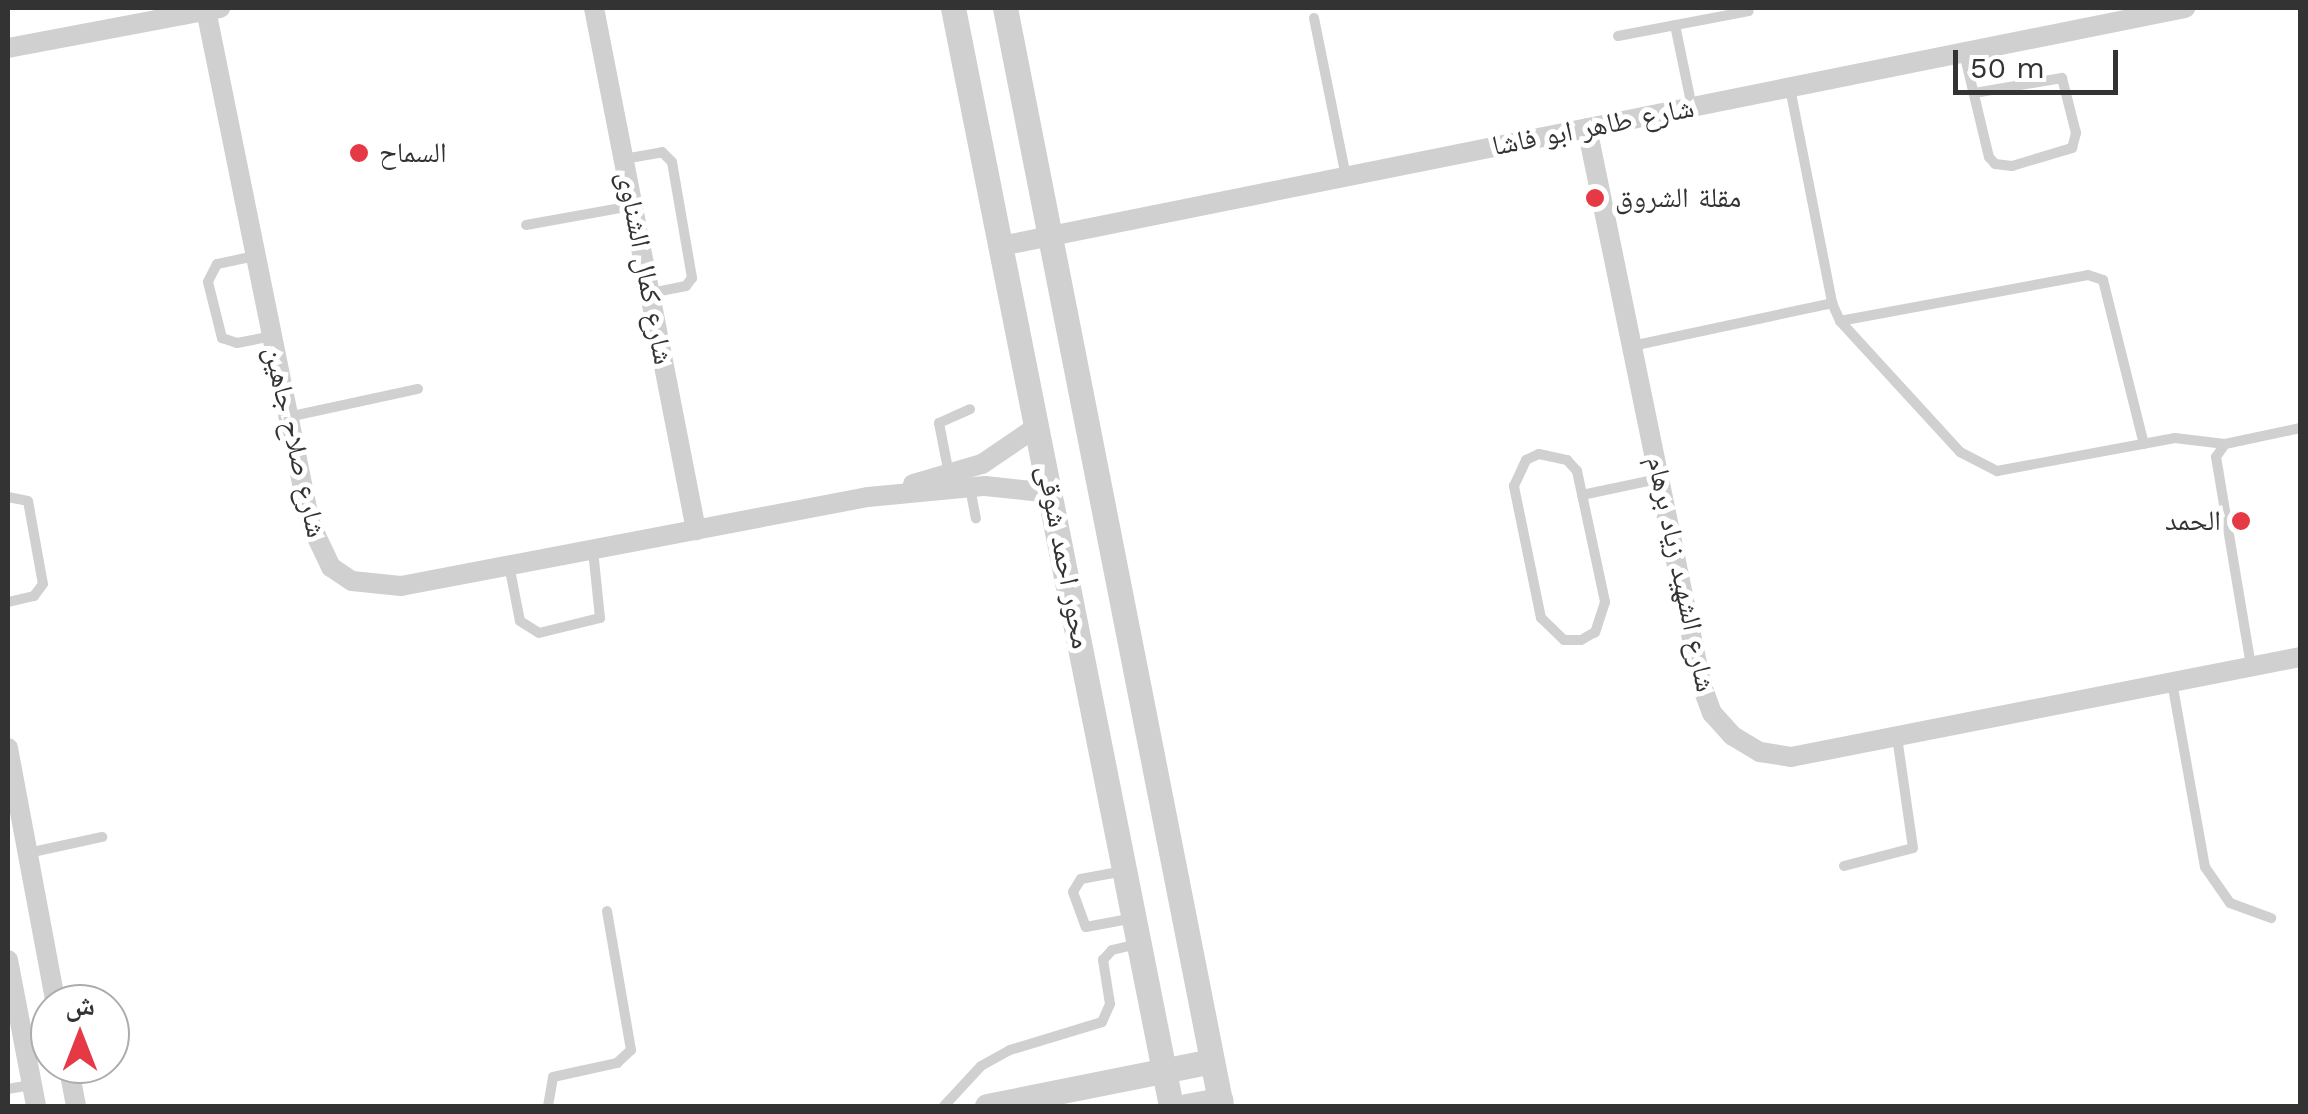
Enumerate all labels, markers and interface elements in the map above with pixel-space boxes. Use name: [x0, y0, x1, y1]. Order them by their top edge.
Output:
scale bar: [1958, 30, 2123, 92]
text: 50 m: [1970, 50, 2045, 85]
street label: شارع طاهر ابو فاشا: [1489, 91, 1697, 163]
place label: السماح: [379, 136, 447, 170]
marker: السماح: [348, 142, 370, 164]
street label: شارع كمال الشناوى: [610, 169, 680, 367]
place label: مقلة الشروق: [1615, 181, 1741, 215]
marker: مقلة الشروق: [1584, 187, 1606, 209]
street label: شارع صلاح جاهين: [257, 343, 333, 541]
street label: شارع الشهيد زياد برهام: [1640, 453, 1722, 695]
street label: محور احمد شوقى: [1030, 462, 1098, 652]
place label: الحمد: [2165, 504, 2221, 538]
marker: الحمد: [2230, 510, 2252, 532]
north arrow: [30, 984, 130, 1084]
text: ش: [65, 989, 95, 1022]

